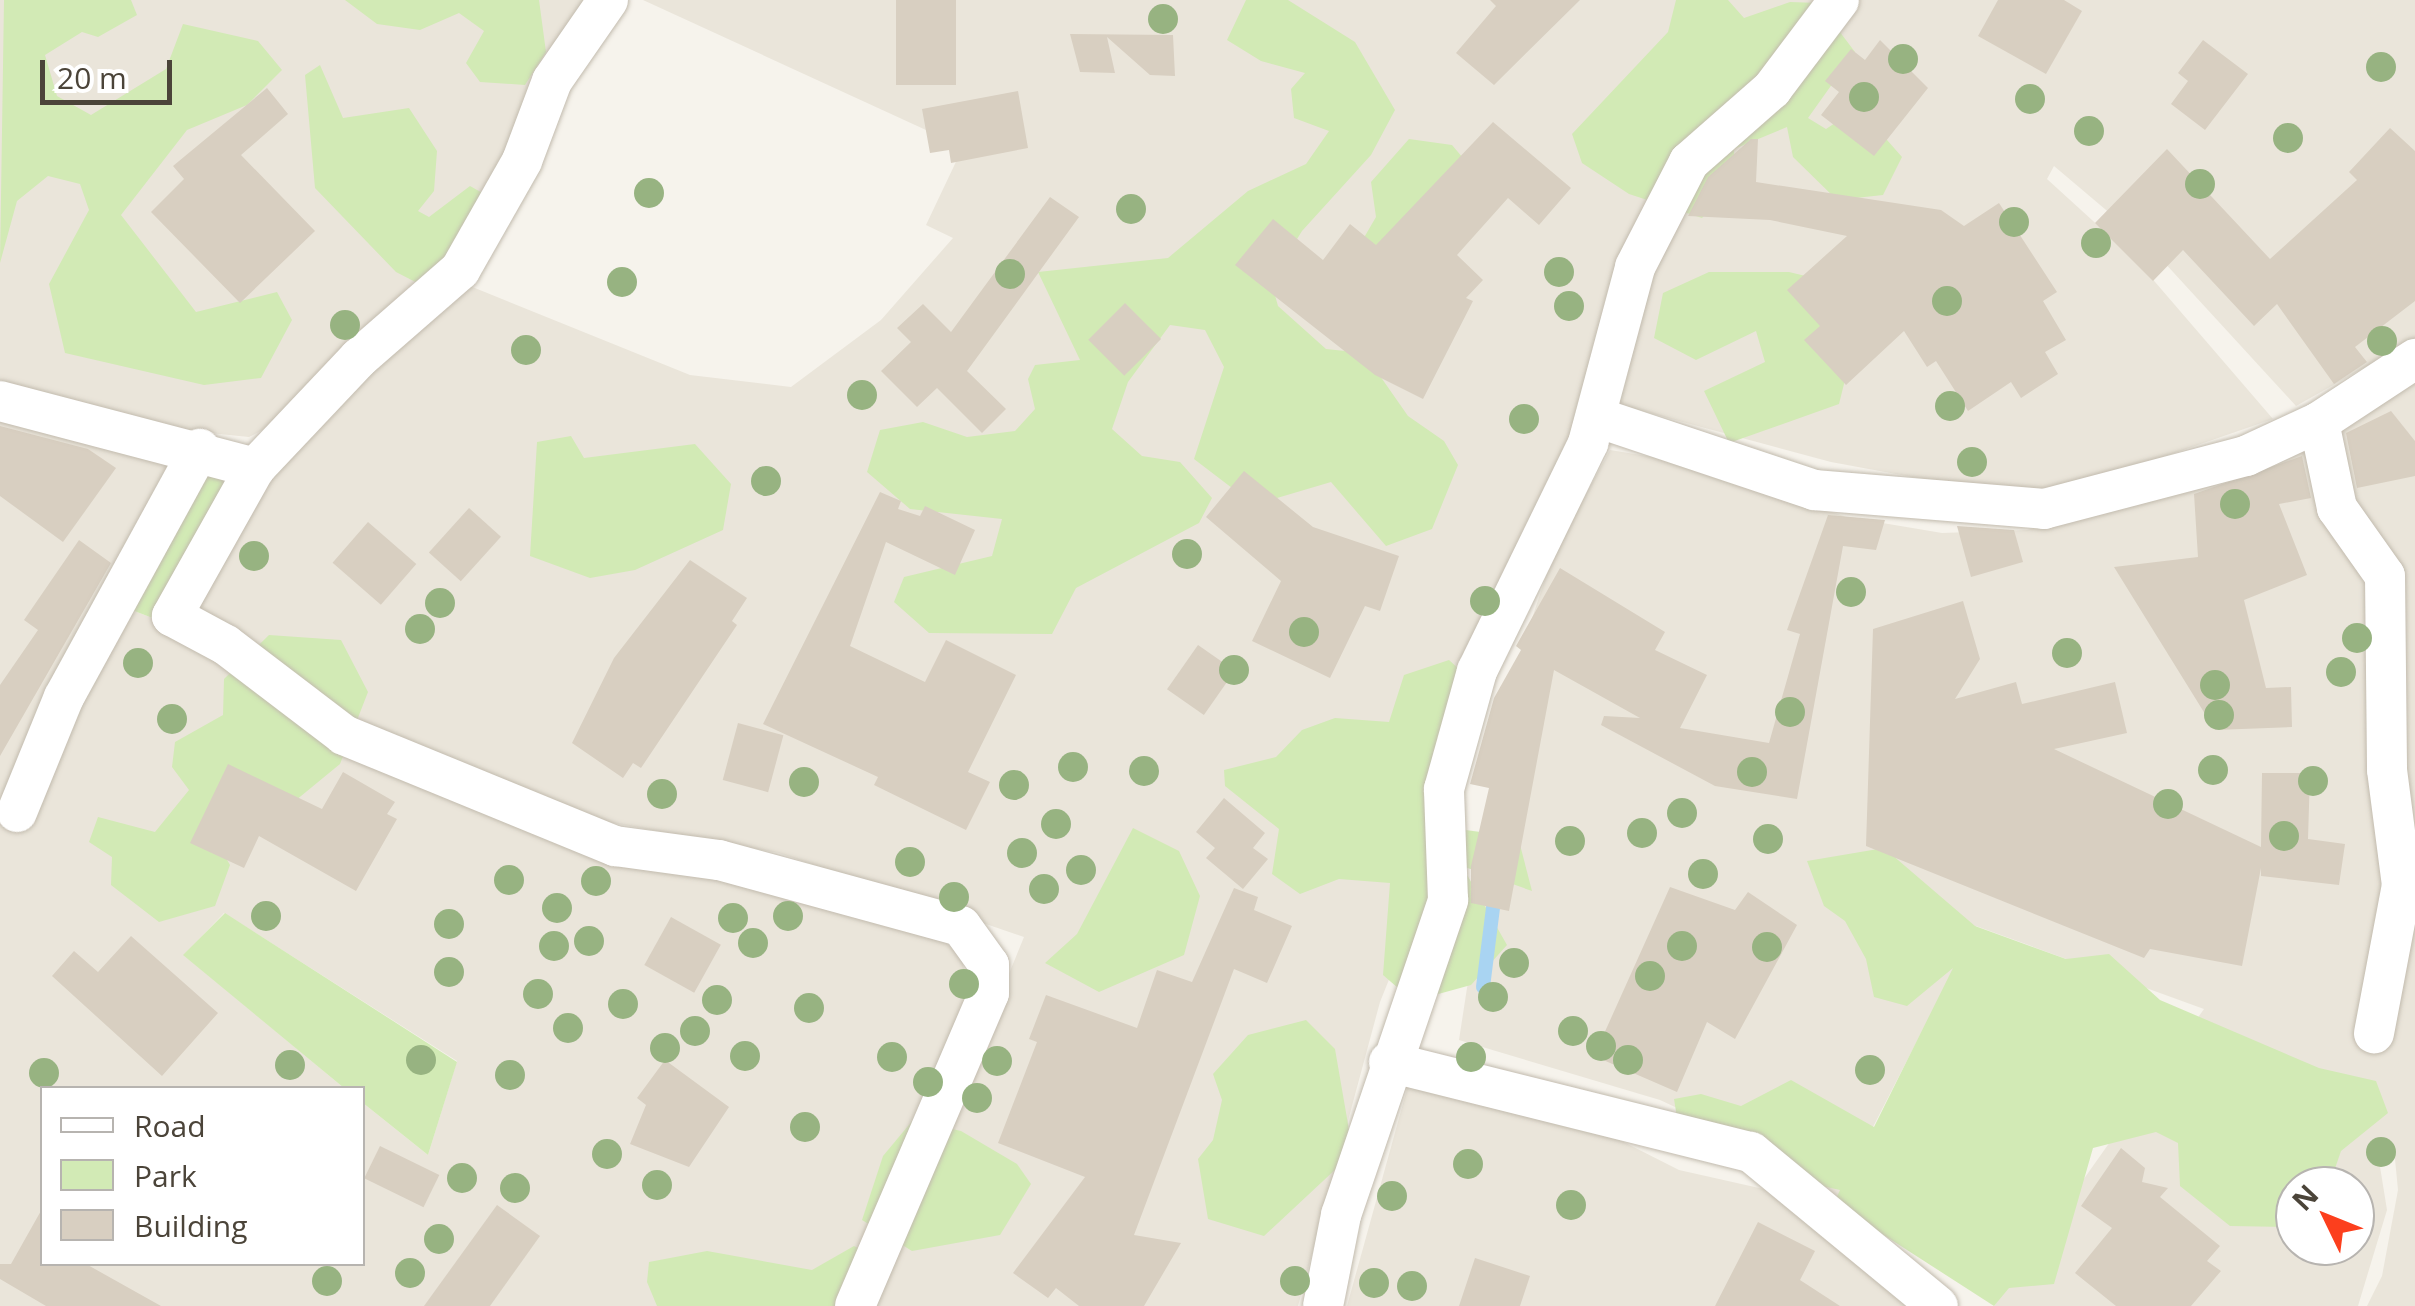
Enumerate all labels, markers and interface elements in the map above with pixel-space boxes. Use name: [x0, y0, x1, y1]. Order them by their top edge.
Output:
scale bar: [45, 40, 178, 102]
text: 20 m: [57, 57, 127, 98]
legend: [40, 1086, 365, 1266]
text: Road: [134, 1105, 206, 1146]
text: Park: [134, 1155, 197, 1196]
north arrow: [2275, 1166, 2375, 1266]
text: N: [2283, 1176, 2326, 1218]
text: Building: [134, 1205, 248, 1246]

